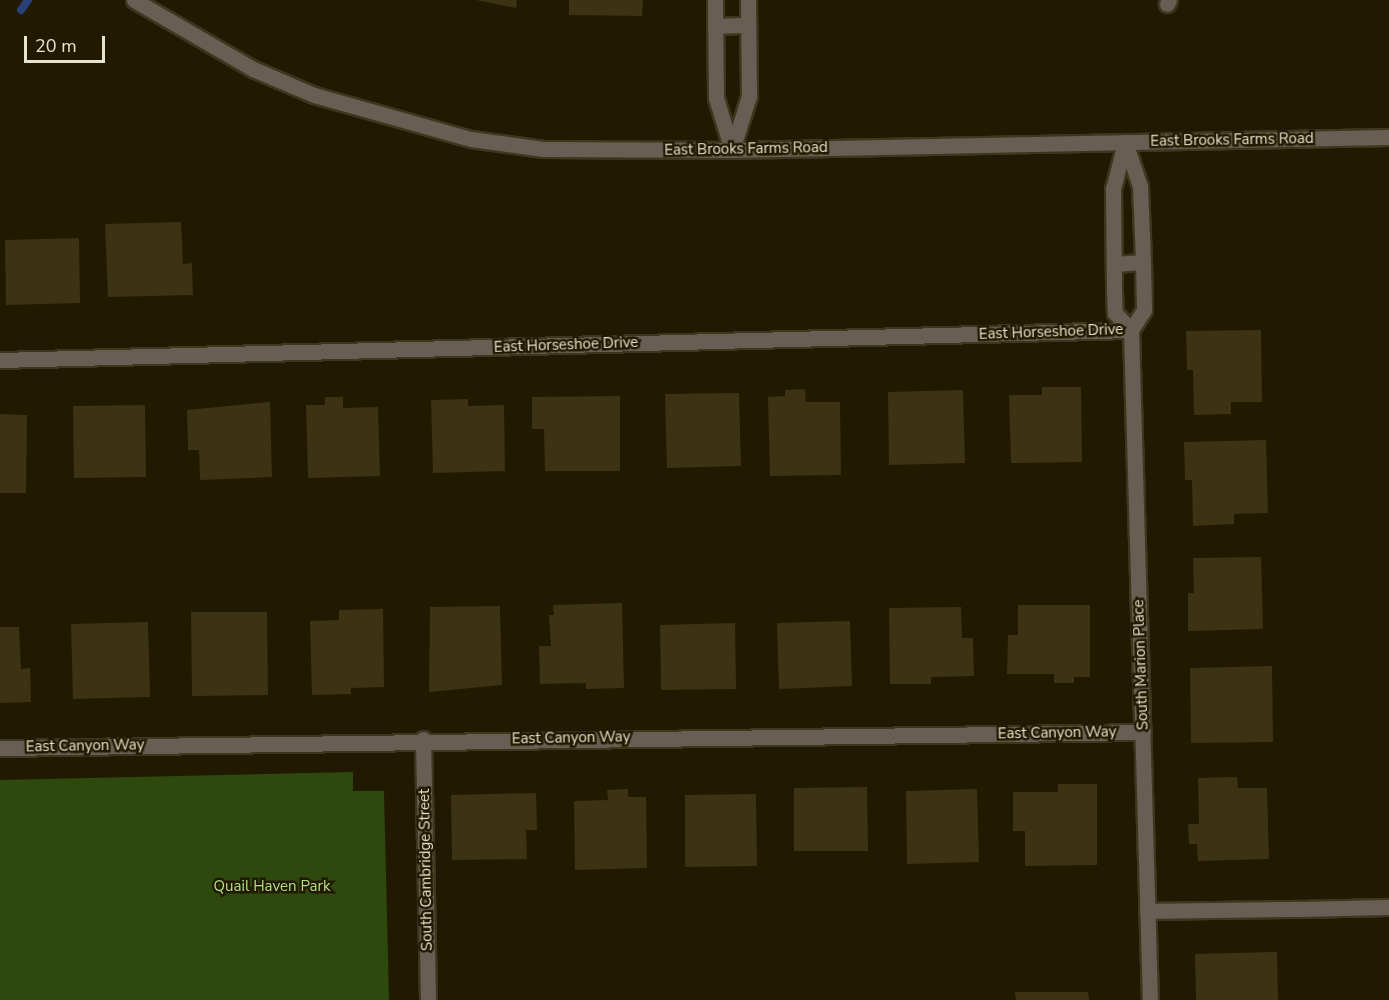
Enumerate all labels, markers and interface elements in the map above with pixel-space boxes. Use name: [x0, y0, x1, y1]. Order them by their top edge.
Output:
scale bar: [27, 24, 108, 62]
text: 20 m: [35, 34, 77, 58]
street label: East Brooks Farms Road: [1150, 130, 1314, 150]
street label: East Brooks Farms Road: [664, 139, 828, 159]
street label: East Horseshoe Drive: [978, 320, 1124, 344]
street label: East Horseshoe Drive: [493, 333, 639, 357]
street label: South Marion Place: [1130, 599, 1152, 731]
street label: East Canyon Way: [998, 723, 1116, 743]
street label: East Canyon Way: [512, 728, 630, 748]
street label: East Canyon Way: [26, 736, 144, 756]
street label: South Cambridge Street: [416, 789, 436, 951]
park label: Quail Haven Park: [214, 878, 330, 896]

